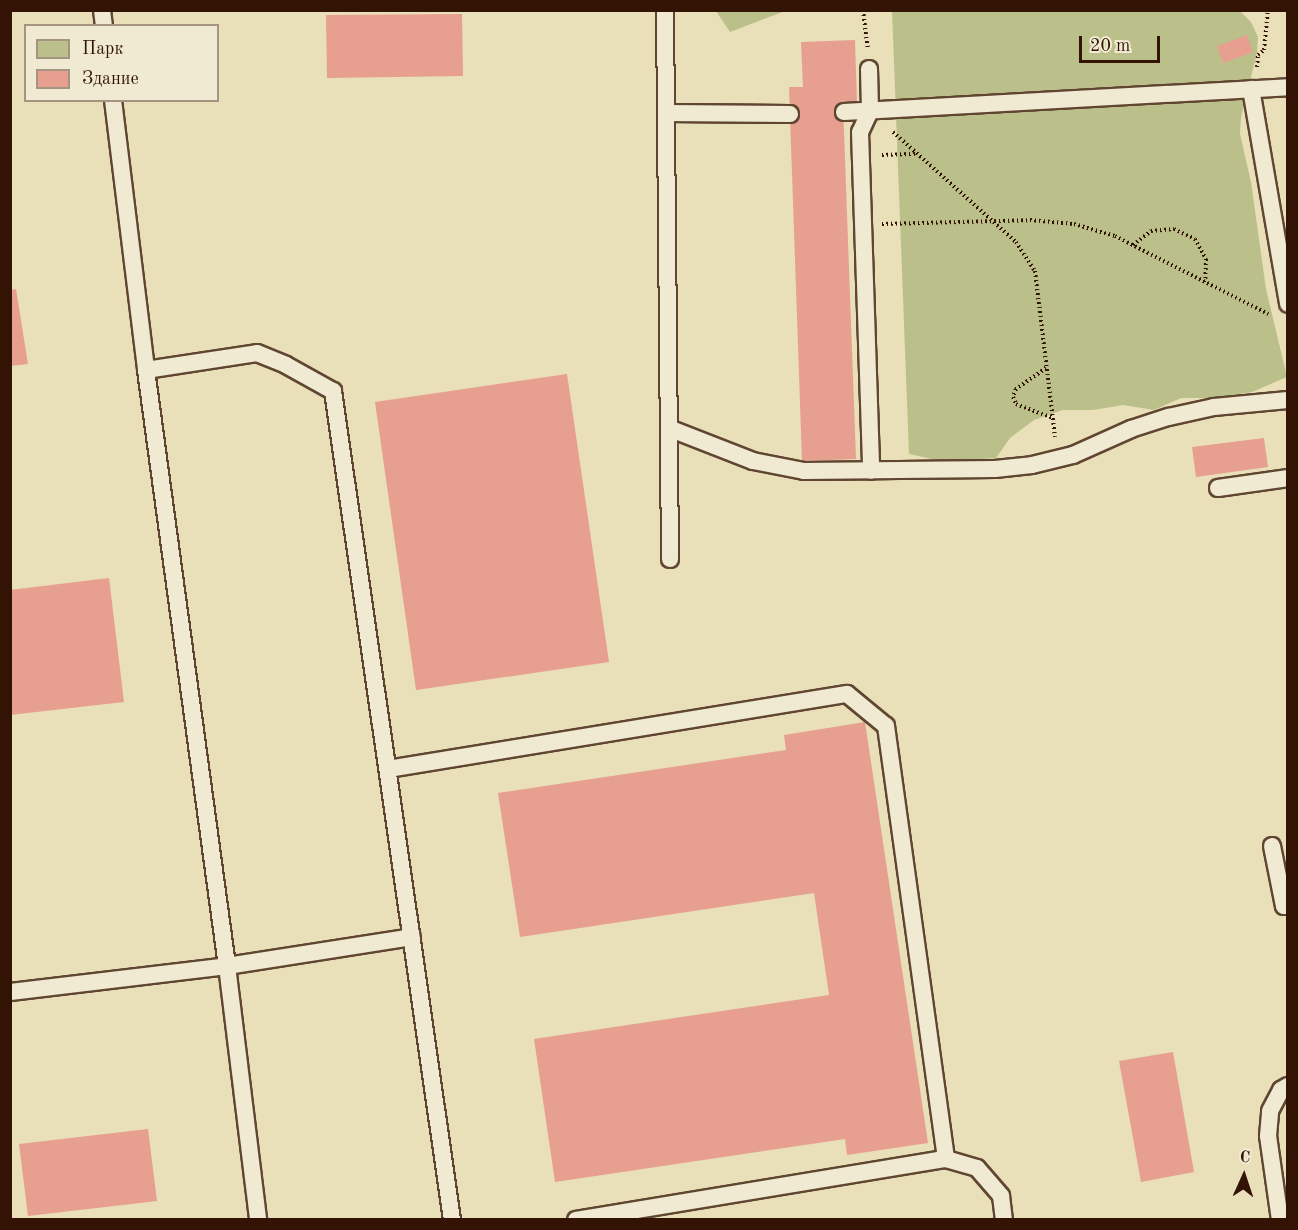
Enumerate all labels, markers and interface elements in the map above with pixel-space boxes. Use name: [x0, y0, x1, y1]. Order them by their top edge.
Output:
legend: [24, 24, 219, 102]
scale bar: [1082, 24, 1163, 62]
text: 20 m: [1090, 37, 1130, 55]
text: Парк: [82, 40, 123, 58]
text: Здание: [82, 70, 139, 88]
north arrow: [1214, 1146, 1274, 1206]
text: С: [1239, 1150, 1251, 1166]

